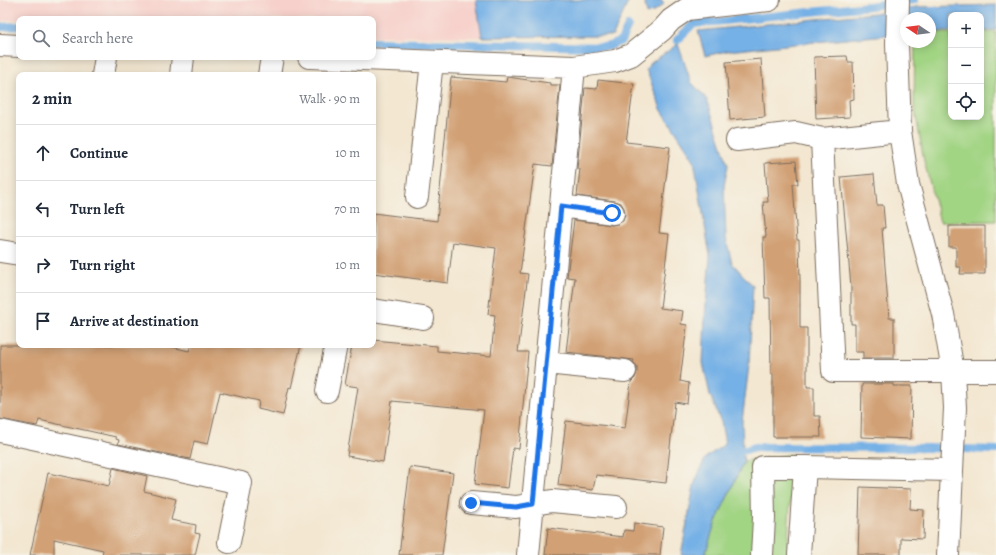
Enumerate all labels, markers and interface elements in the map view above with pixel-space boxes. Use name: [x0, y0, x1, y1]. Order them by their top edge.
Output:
north arrow: [900, 12, 936, 48]
map controls: [948, 12, 984, 120]
button: +: [948, 12, 984, 48]
search box: [16, 16, 376, 60]
icon: search: [30, 27, 52, 49]
text: Search here: [62, 28, 133, 48]
button: −: [948, 48, 984, 84]
button: locate: [948, 84, 984, 120]
text: 2 min: [32, 87, 72, 110]
text: Walk · 90 m: [299, 90, 360, 107]
icon: ahead: [32, 142, 54, 164]
text: Continue: [70, 143, 128, 163]
text: 10 m: [335, 144, 360, 161]
icon: left: [32, 198, 54, 220]
text: Turn left: [70, 199, 125, 219]
text: 70 m: [334, 200, 360, 217]
route start: [603, 204, 621, 222]
icon: right: [32, 254, 54, 276]
text: Turn right: [70, 255, 135, 275]
text: 10 m: [335, 256, 360, 273]
icon: arrive: [32, 310, 54, 332]
text: Arrive at destination: [70, 311, 199, 331]
route end: [462, 494, 480, 512]

